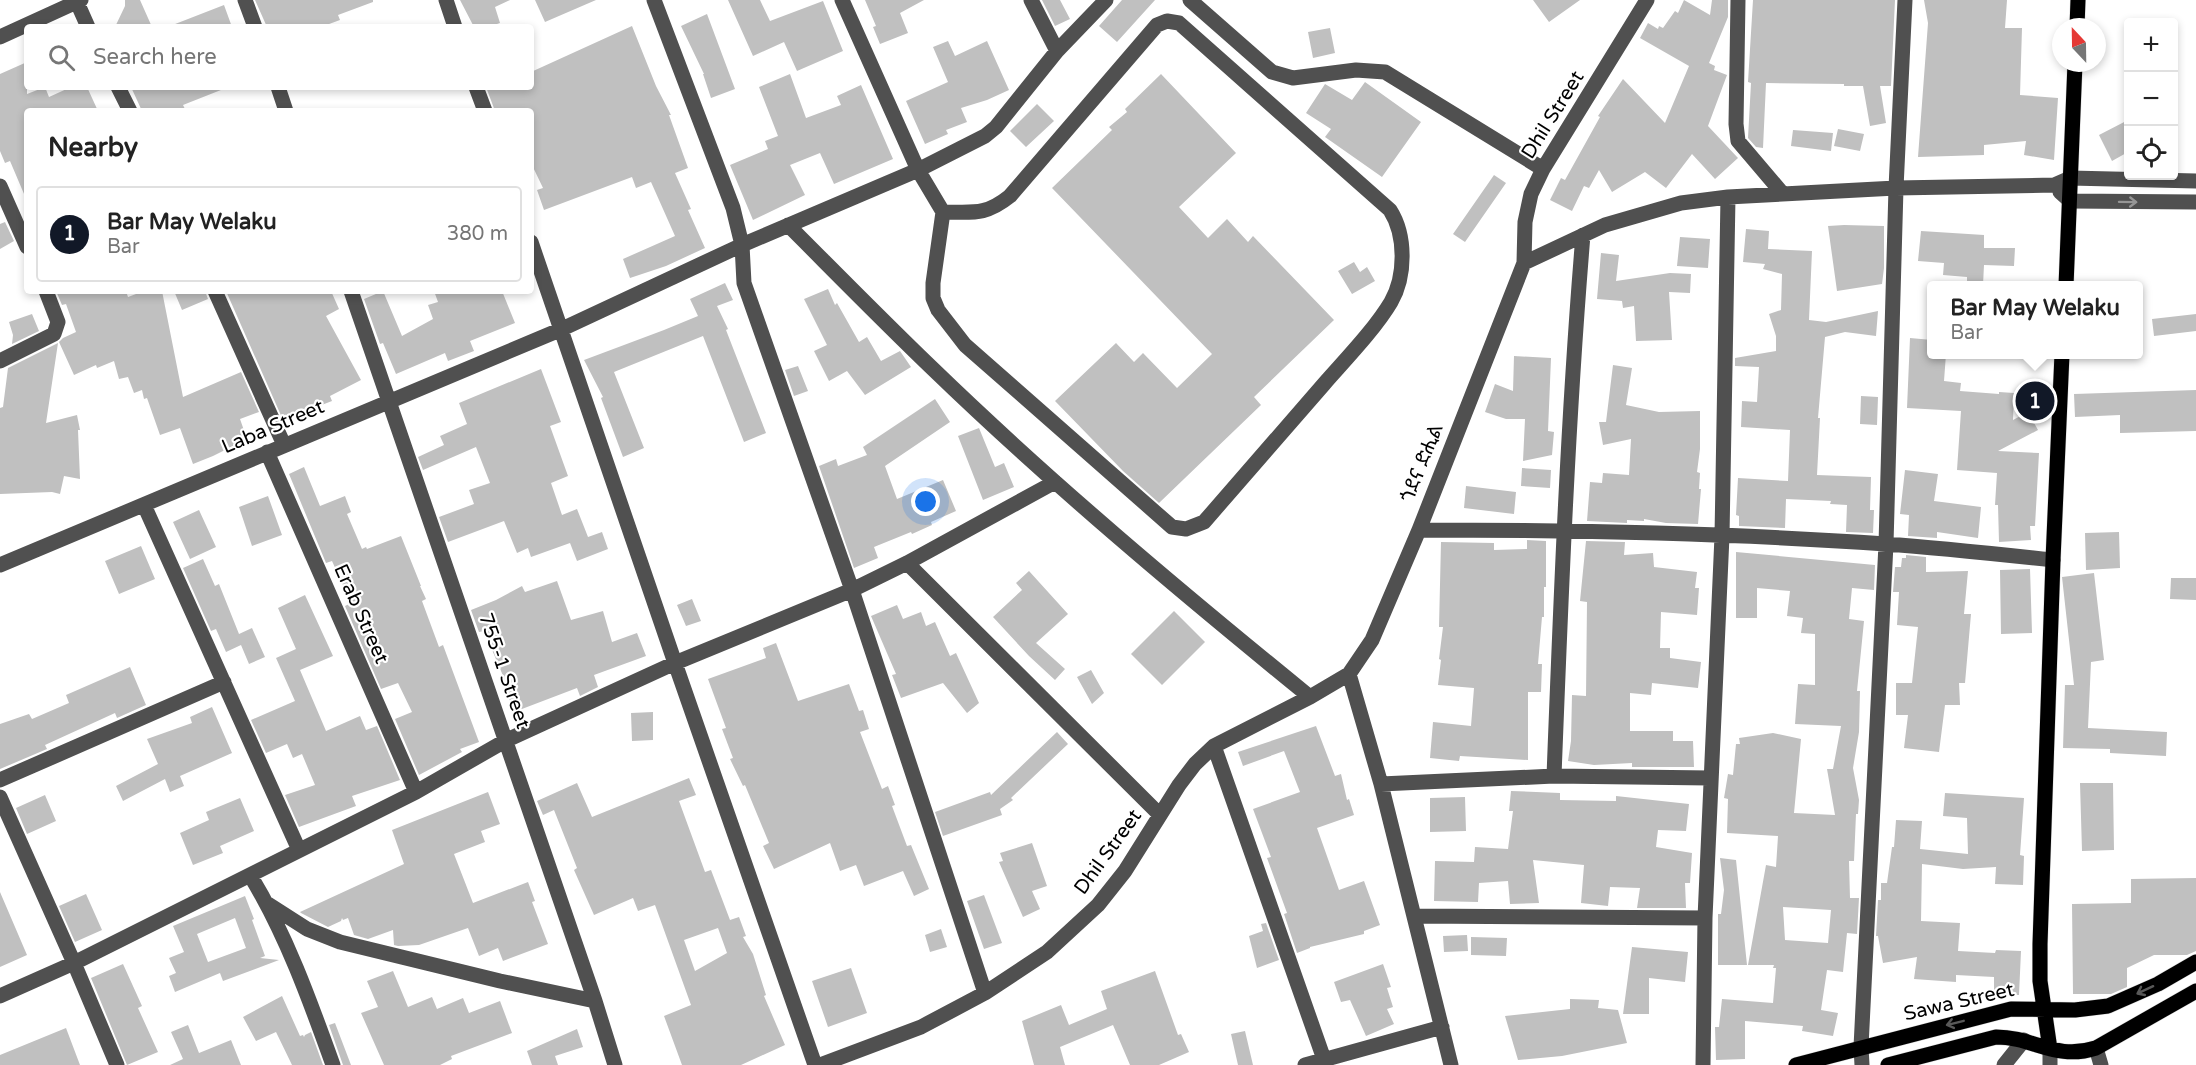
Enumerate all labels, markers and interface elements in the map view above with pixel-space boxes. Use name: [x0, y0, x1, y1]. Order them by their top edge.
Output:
north arrow: [2052, 18, 2106, 72]
map controls: [2124, 18, 2178, 180]
button: +: [2124, 18, 2178, 72]
search box: [24, 24, 534, 90]
icon: search: [45, 41, 78, 74]
text: Search here: [93, 44, 217, 70]
street label: Dhil Street: [1517, 66, 1590, 163]
button: −: [2124, 72, 2178, 126]
button: locate: [2124, 126, 2178, 180]
text: Nearby: [48, 132, 138, 163]
one-way arrow: [2118, 196, 2138, 208]
text: Bar May Welaku: [107, 209, 277, 235]
text: 1: [63, 222, 76, 246]
text: 380 m: [447, 222, 508, 246]
text: Bar: [107, 235, 140, 259]
popup: [1927, 281, 2143, 359]
text: Bar May Welaku: [1950, 295, 2120, 321]
text: Bar: [1950, 321, 1983, 345]
pin: 1: [2016, 378, 2054, 424]
street label: Laba Street: [218, 395, 328, 459]
street label: ጎደና ድሒል: [1395, 420, 1449, 506]
your location: [911, 487, 940, 516]
street label: Erab Street: [328, 560, 394, 668]
street label: 755-1 Street: [473, 610, 535, 732]
street label: Dhil Street: [1069, 804, 1147, 899]
street label: Sawa Street: [1901, 978, 2017, 1026]
one-way arrow: [2136, 985, 2154, 997]
one-way arrow: [1946, 1017, 1965, 1029]

